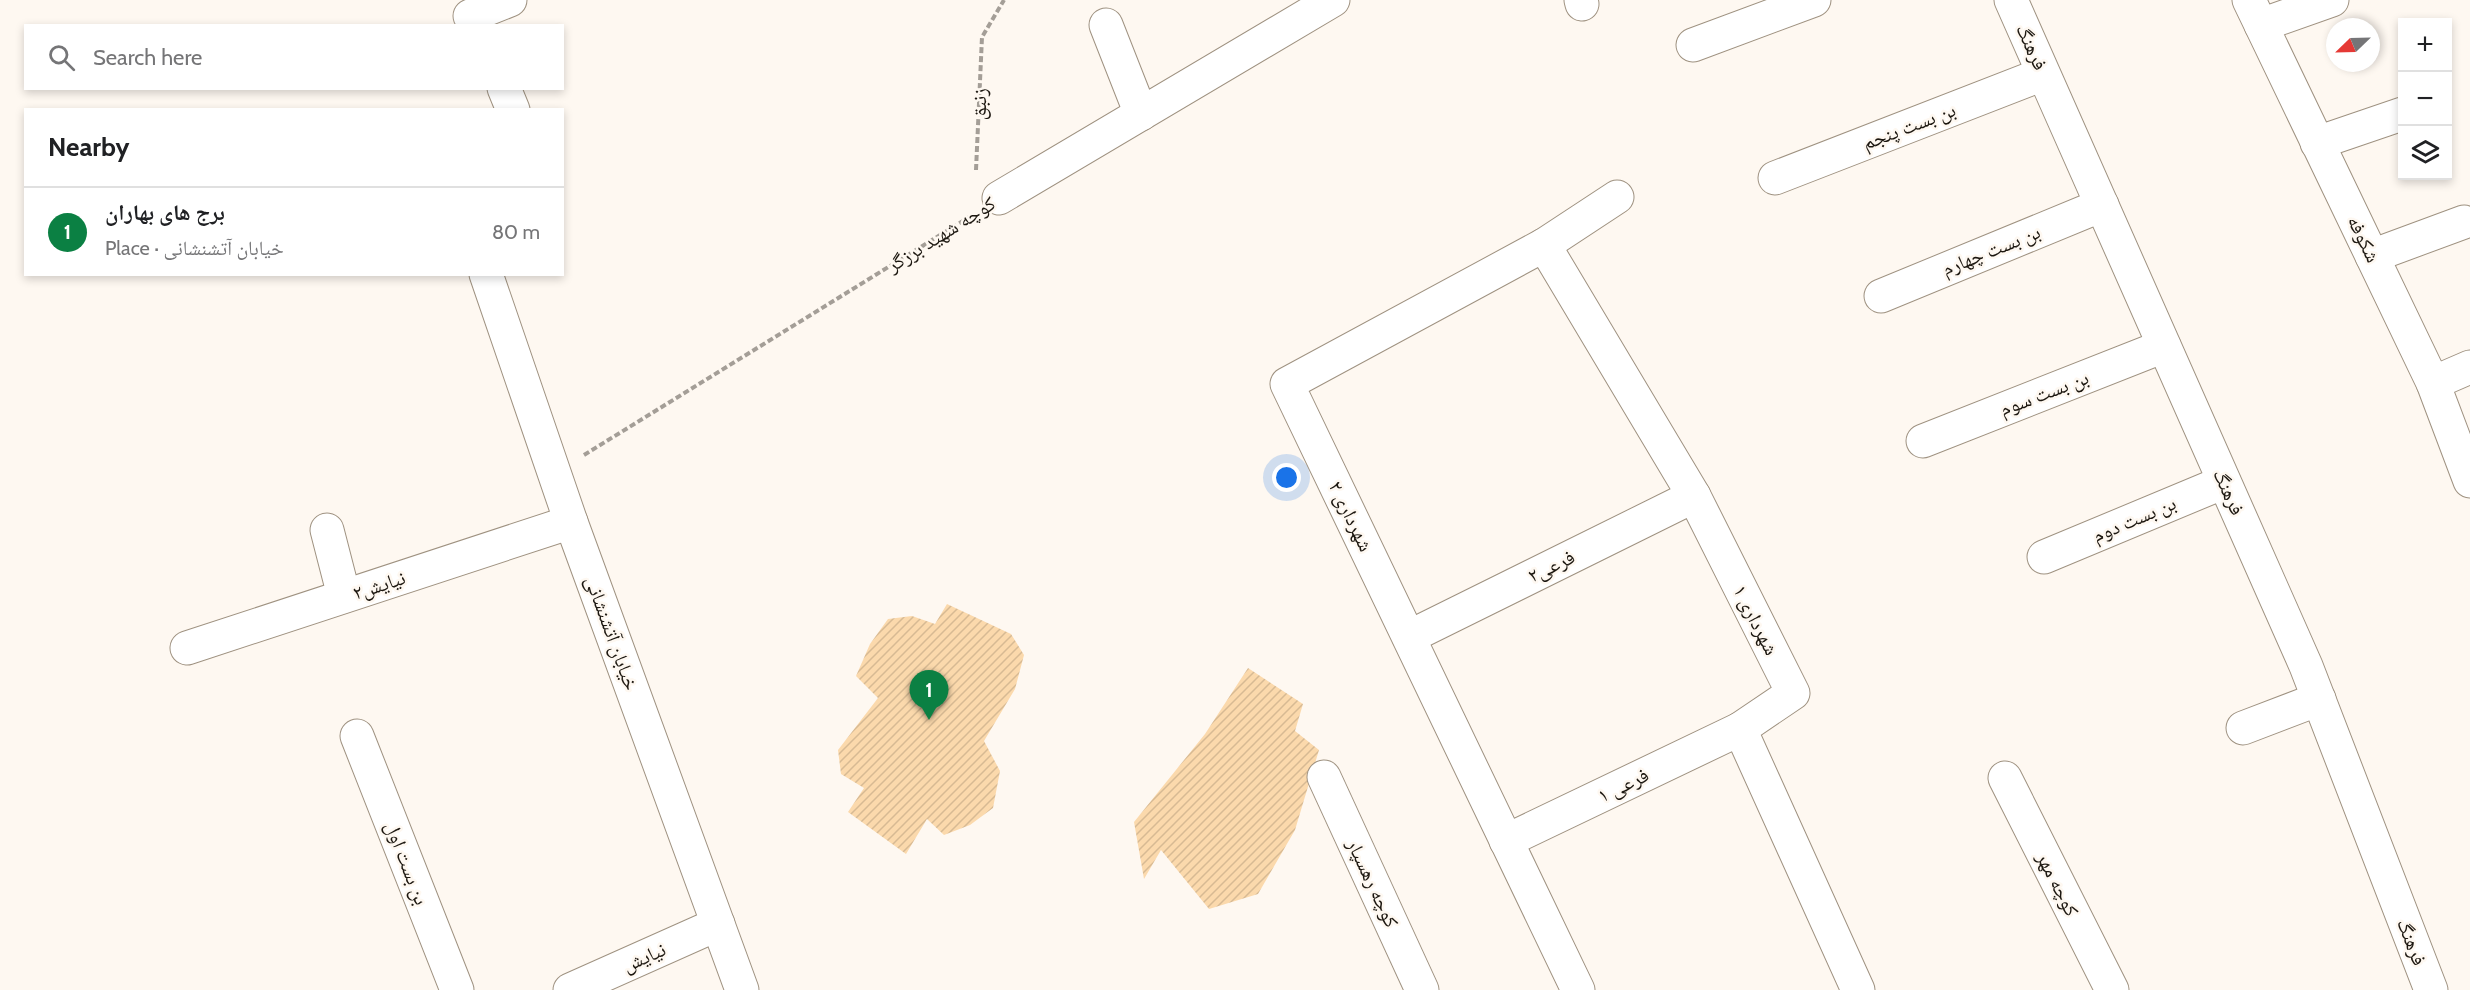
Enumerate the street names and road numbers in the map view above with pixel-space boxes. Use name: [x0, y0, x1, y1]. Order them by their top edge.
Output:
street label: فرهنگ: [2011, 20, 2053, 74]
street label: زنبق: [966, 88, 992, 120]
street label: بن بست پنجم: [1859, 97, 1960, 157]
street label: کوچه شهید برزگر: [881, 191, 1000, 277]
street label: شکوفه: [2342, 212, 2386, 266]
street label: بن بست چهارم: [1938, 219, 2045, 282]
street label: بن بست سوم: [1996, 365, 2093, 423]
street label: فرهنگ: [2208, 465, 2250, 519]
street label: شهرداری ۲: [1324, 477, 1378, 555]
street label: بن بست دوم: [2088, 491, 2180, 549]
street label: فرعی۲: [1524, 544, 1578, 588]
street label: نیایش۲: [350, 565, 408, 605]
street label: خیابان آتشنشانی: [580, 572, 644, 694]
street label: شهرداری ۱: [1728, 581, 1784, 659]
street label: فرعی ۱: [1594, 762, 1652, 808]
street label: بن بست اول: [380, 818, 434, 908]
street label: کوچه رهسپار: [1341, 834, 1404, 931]
street label: کوچه مهر: [2031, 847, 2084, 920]
street label: فرهنگ: [2392, 915, 2432, 969]
street label: نیایش: [619, 937, 669, 977]

